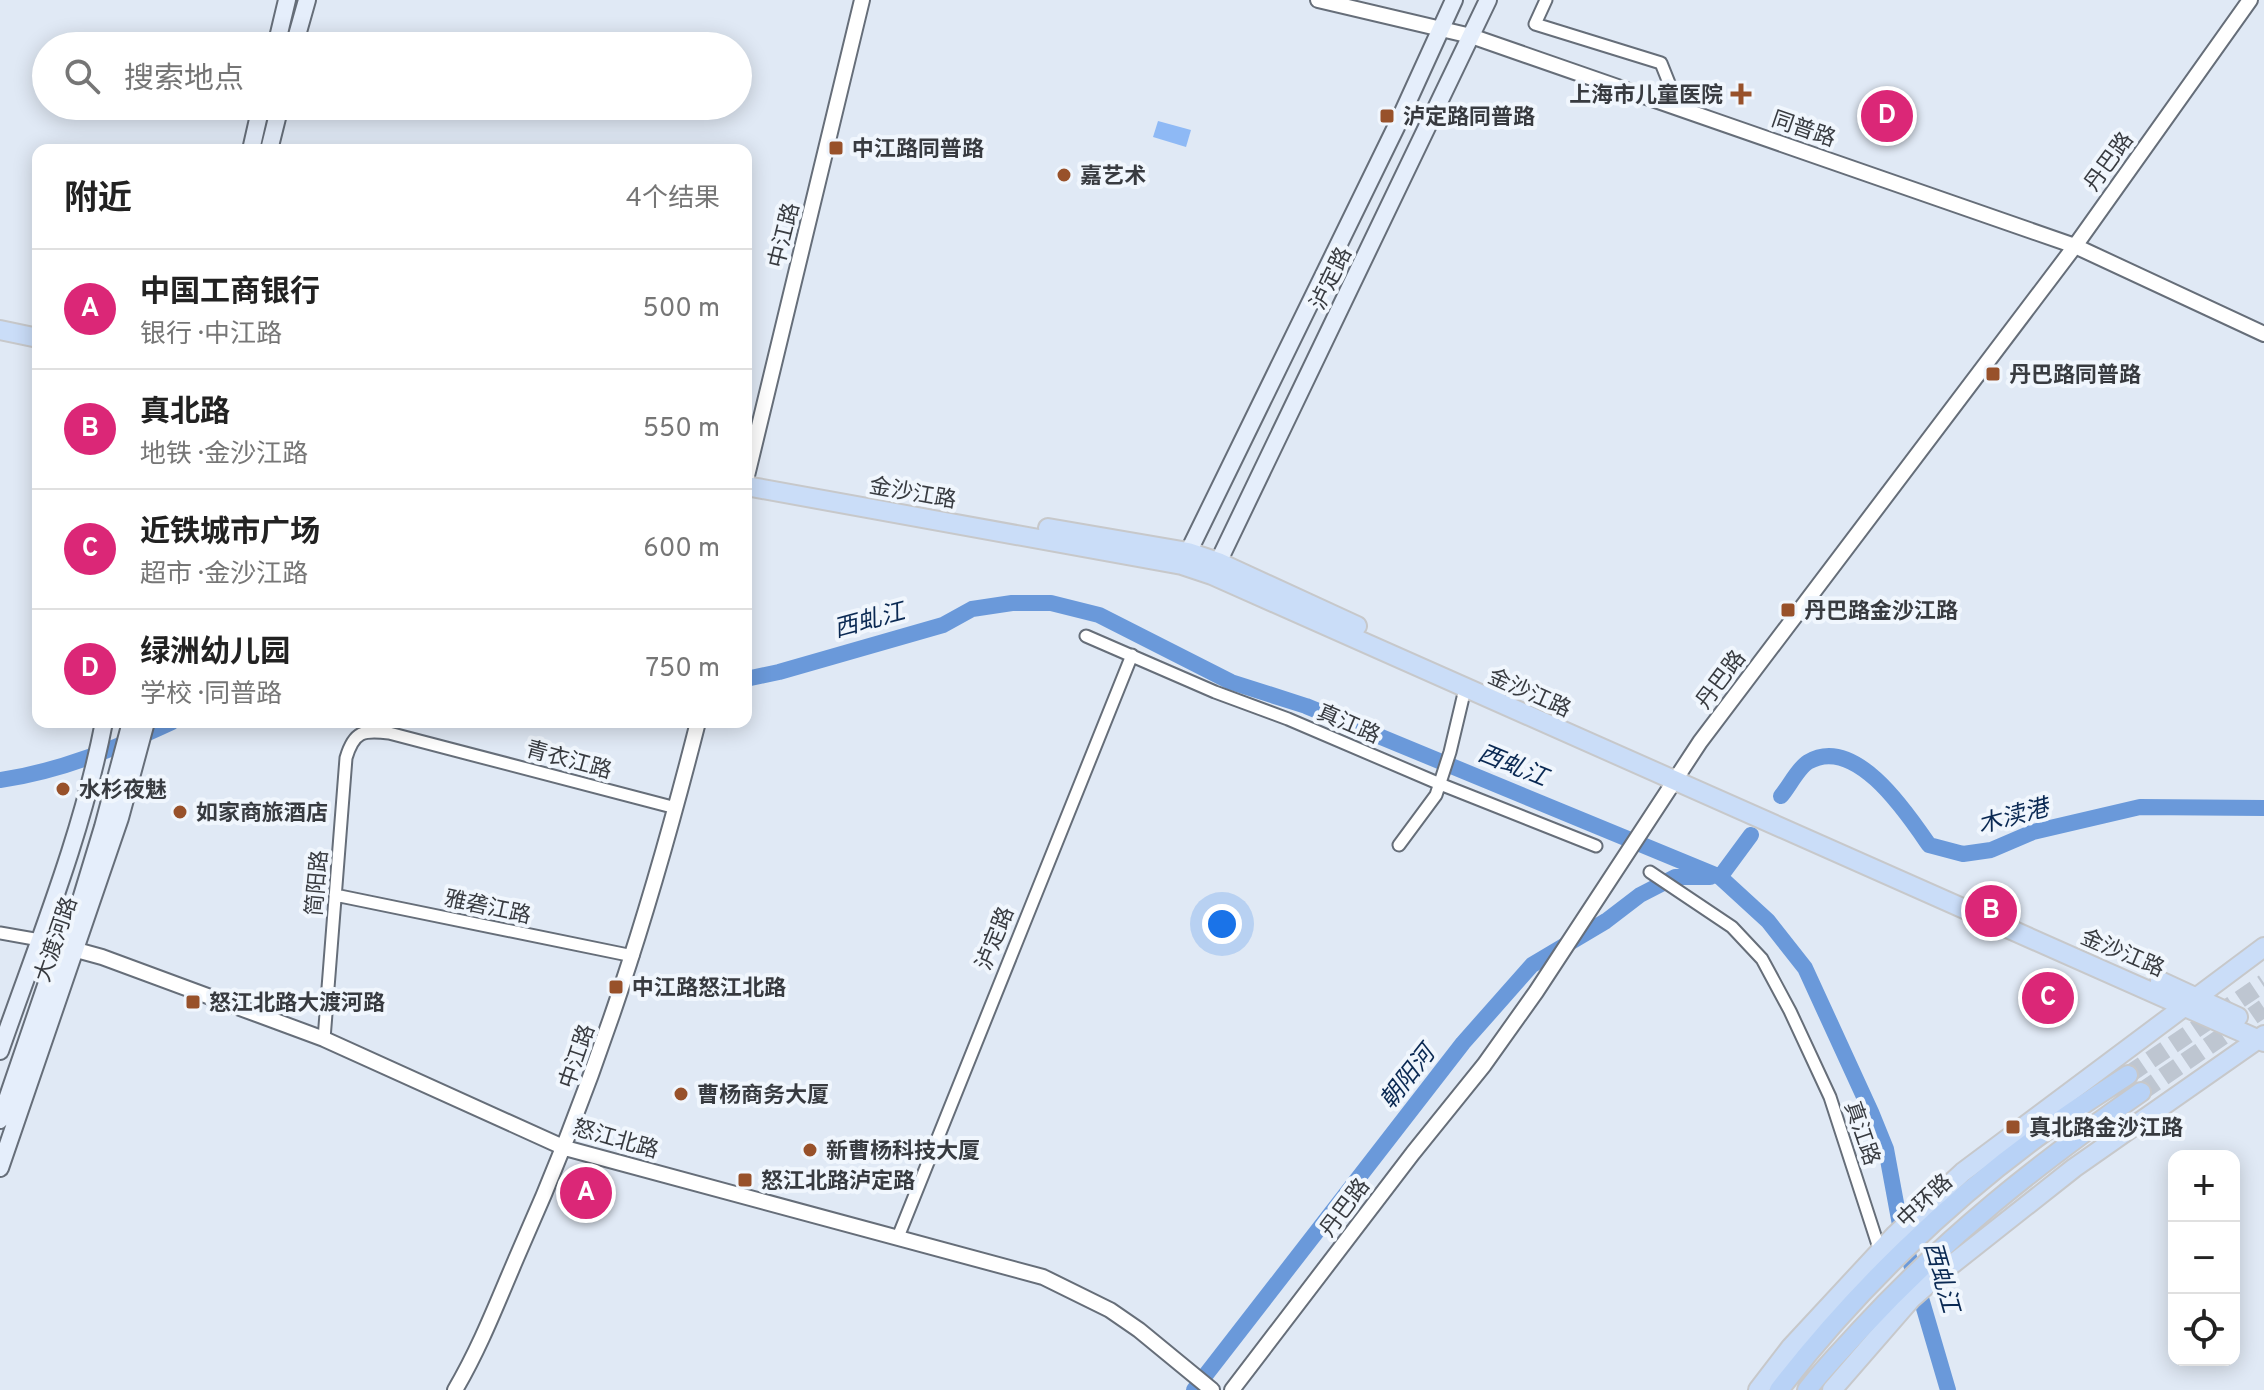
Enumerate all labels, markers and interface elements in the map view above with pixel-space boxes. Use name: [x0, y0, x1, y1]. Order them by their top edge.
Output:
search box: [32, 32, 752, 120]
icon: search: [60, 54, 104, 98]
text: 搜索地点: [124, 62, 244, 99]
place label: 上海市儿童医院: [1569, 83, 1723, 110]
marker: 上海市儿童医院: [1730, 83, 1752, 105]
pin: D: [1861, 86, 1913, 146]
place label: 泸定路同普路: [1403, 104, 1535, 132]
marker: 泸定路同普路: [1378, 107, 1396, 125]
street label: 同普路: [1768, 107, 1839, 154]
street label: 丹巴路: [2080, 128, 2140, 197]
place label: 中江路同普路: [852, 137, 984, 164]
marker: 中江路同普路: [827, 139, 845, 157]
place label: 嘉艺术: [1080, 164, 1146, 191]
marker: 嘉艺术: [1055, 166, 1073, 184]
text: 附近: [64, 179, 132, 222]
text: 4个结果: [626, 183, 720, 216]
street label: 中江路: [764, 200, 807, 271]
street label: 泸定路: [1306, 244, 1359, 315]
text: 中国工商银行: [140, 275, 320, 312]
text: A: [81, 293, 99, 326]
text: 500 m: [643, 293, 720, 326]
text: 银行 · 中江路: [140, 319, 282, 352]
place label: 丹巴路同普路: [2009, 363, 2141, 390]
marker: 丹巴路同普路: [1984, 365, 2002, 383]
text: 真北路: [140, 395, 230, 432]
text: B: [81, 413, 99, 446]
text: 550 m: [643, 413, 720, 446]
text: 地铁 · 金沙江路: [140, 439, 308, 472]
street label: 金沙江路: [867, 474, 958, 515]
text: 近铁城市广场: [140, 515, 320, 552]
text: C: [82, 533, 98, 566]
text: 600 m: [643, 533, 720, 566]
text: 超市 · 金沙江路: [140, 559, 308, 592]
water label: 西虬江: [831, 597, 911, 646]
place label: 丹巴路金沙江路: [1804, 599, 1958, 626]
marker: 丹巴路金沙江路: [1779, 601, 1797, 619]
text: 绿洲幼儿园: [140, 635, 290, 672]
street label: 丹巴路: [1691, 646, 1753, 715]
text: D: [81, 653, 99, 686]
text: 750 m: [646, 653, 720, 686]
street label: 金沙江路: [1483, 664, 1575, 725]
text: 学校 · 同普路: [140, 679, 282, 712]
street label: 真江路: [1312, 700, 1384, 751]
street label: 青衣江路: [522, 737, 614, 786]
water label: 西虬江: [1473, 739, 1554, 795]
place label: 水杉夜魅: [79, 778, 167, 805]
marker: 水杉夜魅: [54, 780, 72, 798]
water label: 木渎港: [1975, 793, 2055, 842]
place label: 如家商旅酒店: [196, 801, 328, 828]
marker: 如家商旅酒店: [171, 803, 189, 821]
street label: 简阳路: [302, 849, 335, 917]
pin: B: [1965, 881, 2017, 941]
street label: 雅砻江路: [442, 886, 533, 931]
street label: 大渡河路: [30, 894, 84, 986]
street label: 泸定路: [971, 903, 1021, 975]
your location: [1202, 904, 1242, 944]
street label: 金沙江路: [2076, 925, 2168, 984]
pin: C: [2022, 968, 2074, 1028]
place label: 中江路怒江北路: [632, 976, 786, 1003]
marker: 中江路怒江北路: [607, 978, 625, 996]
place label: 怒江北路大渡河路: [209, 991, 385, 1018]
marker: 怒江北路大渡河路: [184, 993, 202, 1011]
street label: 中江路: [555, 1021, 602, 1092]
water label: 朝阳河: [1375, 1037, 1445, 1116]
place label: 曹杨商务大厦: [697, 1083, 829, 1110]
marker: 曹杨商务大厦: [672, 1085, 690, 1103]
street label: 真江路: [1837, 1098, 1884, 1169]
street label: 怒江北路: [569, 1115, 661, 1166]
place label: 真北路金沙江路: [2029, 1116, 2183, 1143]
marker: 真北路金沙江路: [2004, 1118, 2022, 1136]
place label: 新曹杨科技大厦: [826, 1139, 980, 1166]
marker: 新曹杨科技大厦: [801, 1141, 819, 1159]
map controls: [2168, 1150, 2240, 1366]
button: +: [2168, 1150, 2240, 1222]
pin: A: [560, 1163, 612, 1223]
place label: 怒江北路泸定路: [761, 1168, 915, 1196]
street label: 中环路: [1892, 1169, 1959, 1234]
marker: 怒江北路泸定路: [736, 1171, 754, 1189]
street label: 丹巴路: [1315, 1174, 1377, 1243]
button: −: [2168, 1222, 2240, 1294]
water label: 西虬江: [1916, 1239, 1965, 1319]
button: locate: [2168, 1294, 2240, 1366]

